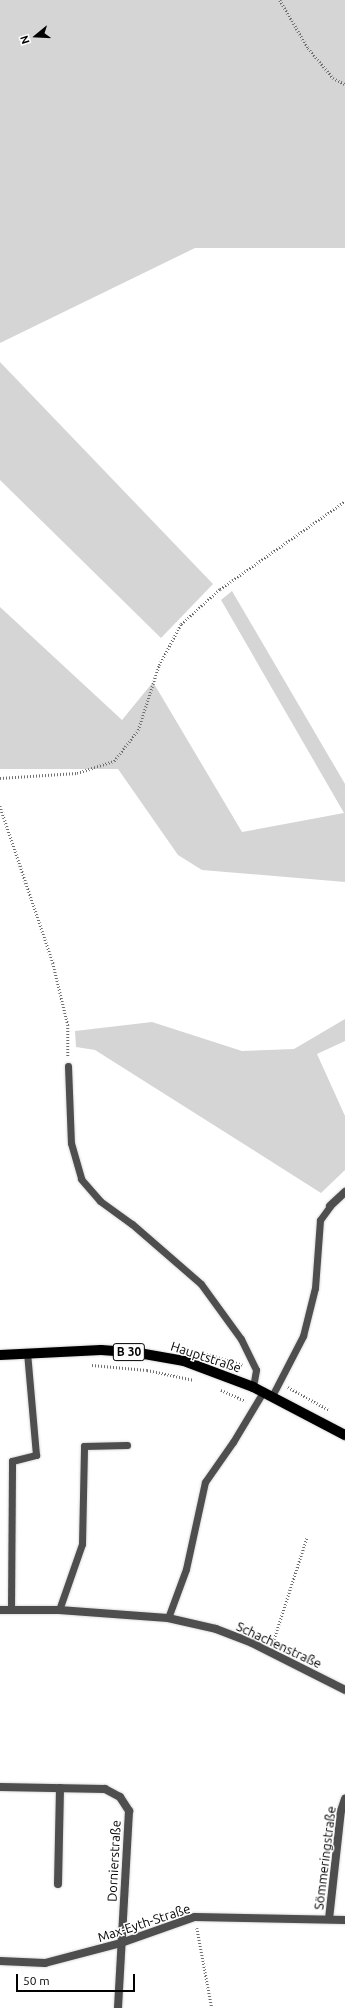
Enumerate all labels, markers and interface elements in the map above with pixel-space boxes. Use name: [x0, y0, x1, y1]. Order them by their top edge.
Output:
north arrow: [16, 16, 56, 56]
text: N: [18, 34, 32, 45]
street label: Hauptstraße: [169, 1338, 243, 1376]
road number: B 30: [112, 1342, 146, 1362]
street label: Schachenstraße: [234, 1618, 324, 1672]
street label: Sömmeringstraße: [311, 1805, 339, 1911]
street label: Dornierstraße: [104, 1820, 124, 1902]
street label: Max-Eyth-Straße: [96, 1901, 192, 1945]
scale bar: [18, 1966, 137, 1992]
text: 50 m: [23, 1974, 50, 1987]

